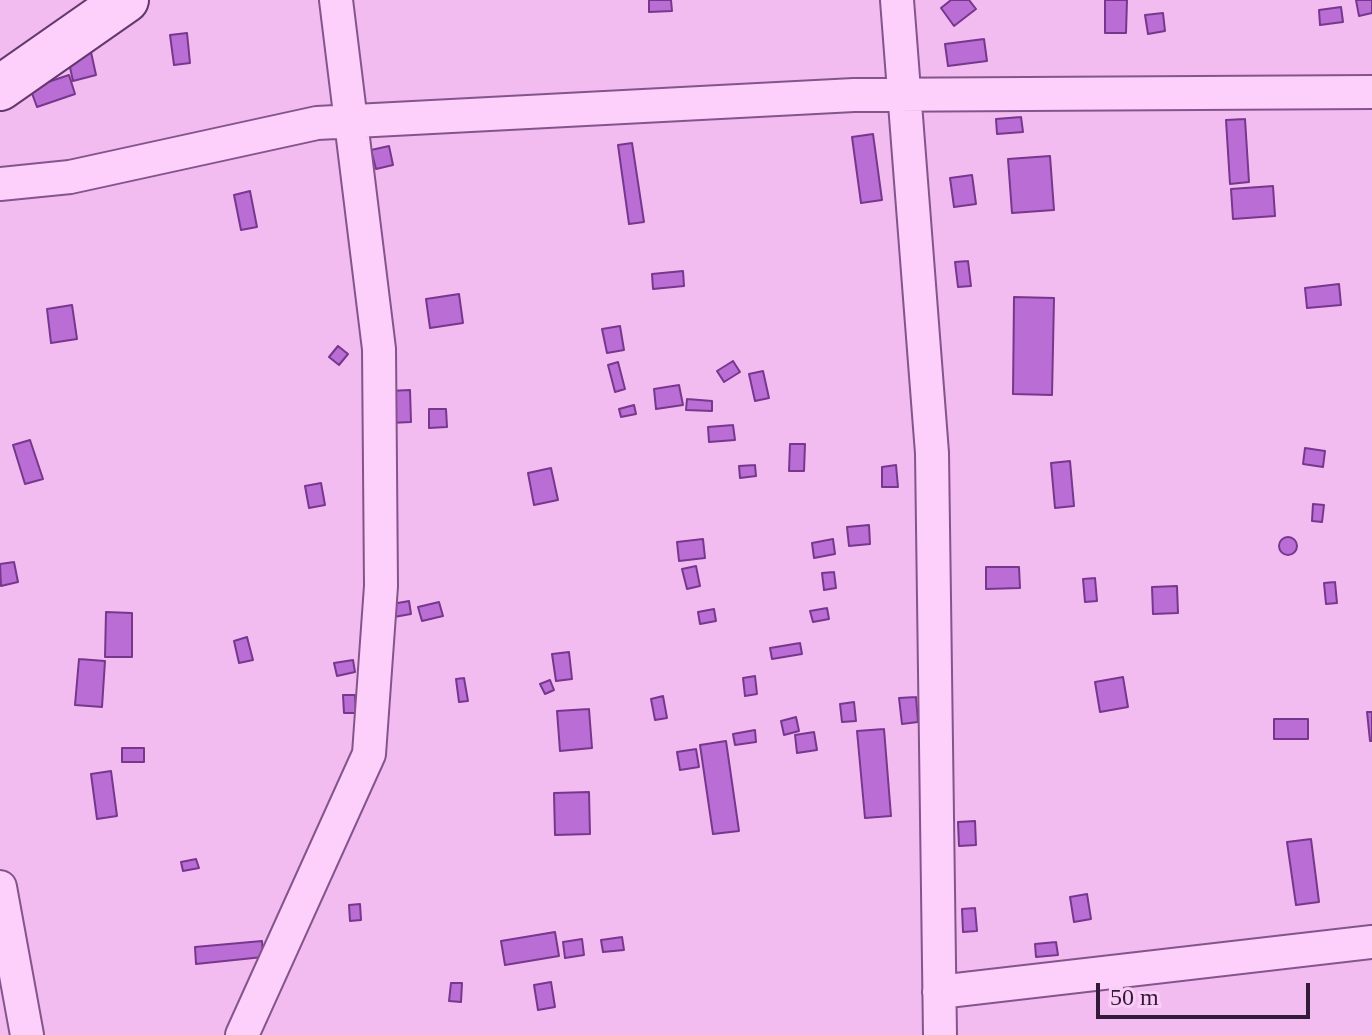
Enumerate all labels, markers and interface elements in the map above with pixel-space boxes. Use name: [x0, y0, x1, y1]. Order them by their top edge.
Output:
scale bar: [1100, 967, 1314, 1017]
text: 50 m: [1110, 984, 1159, 1010]

